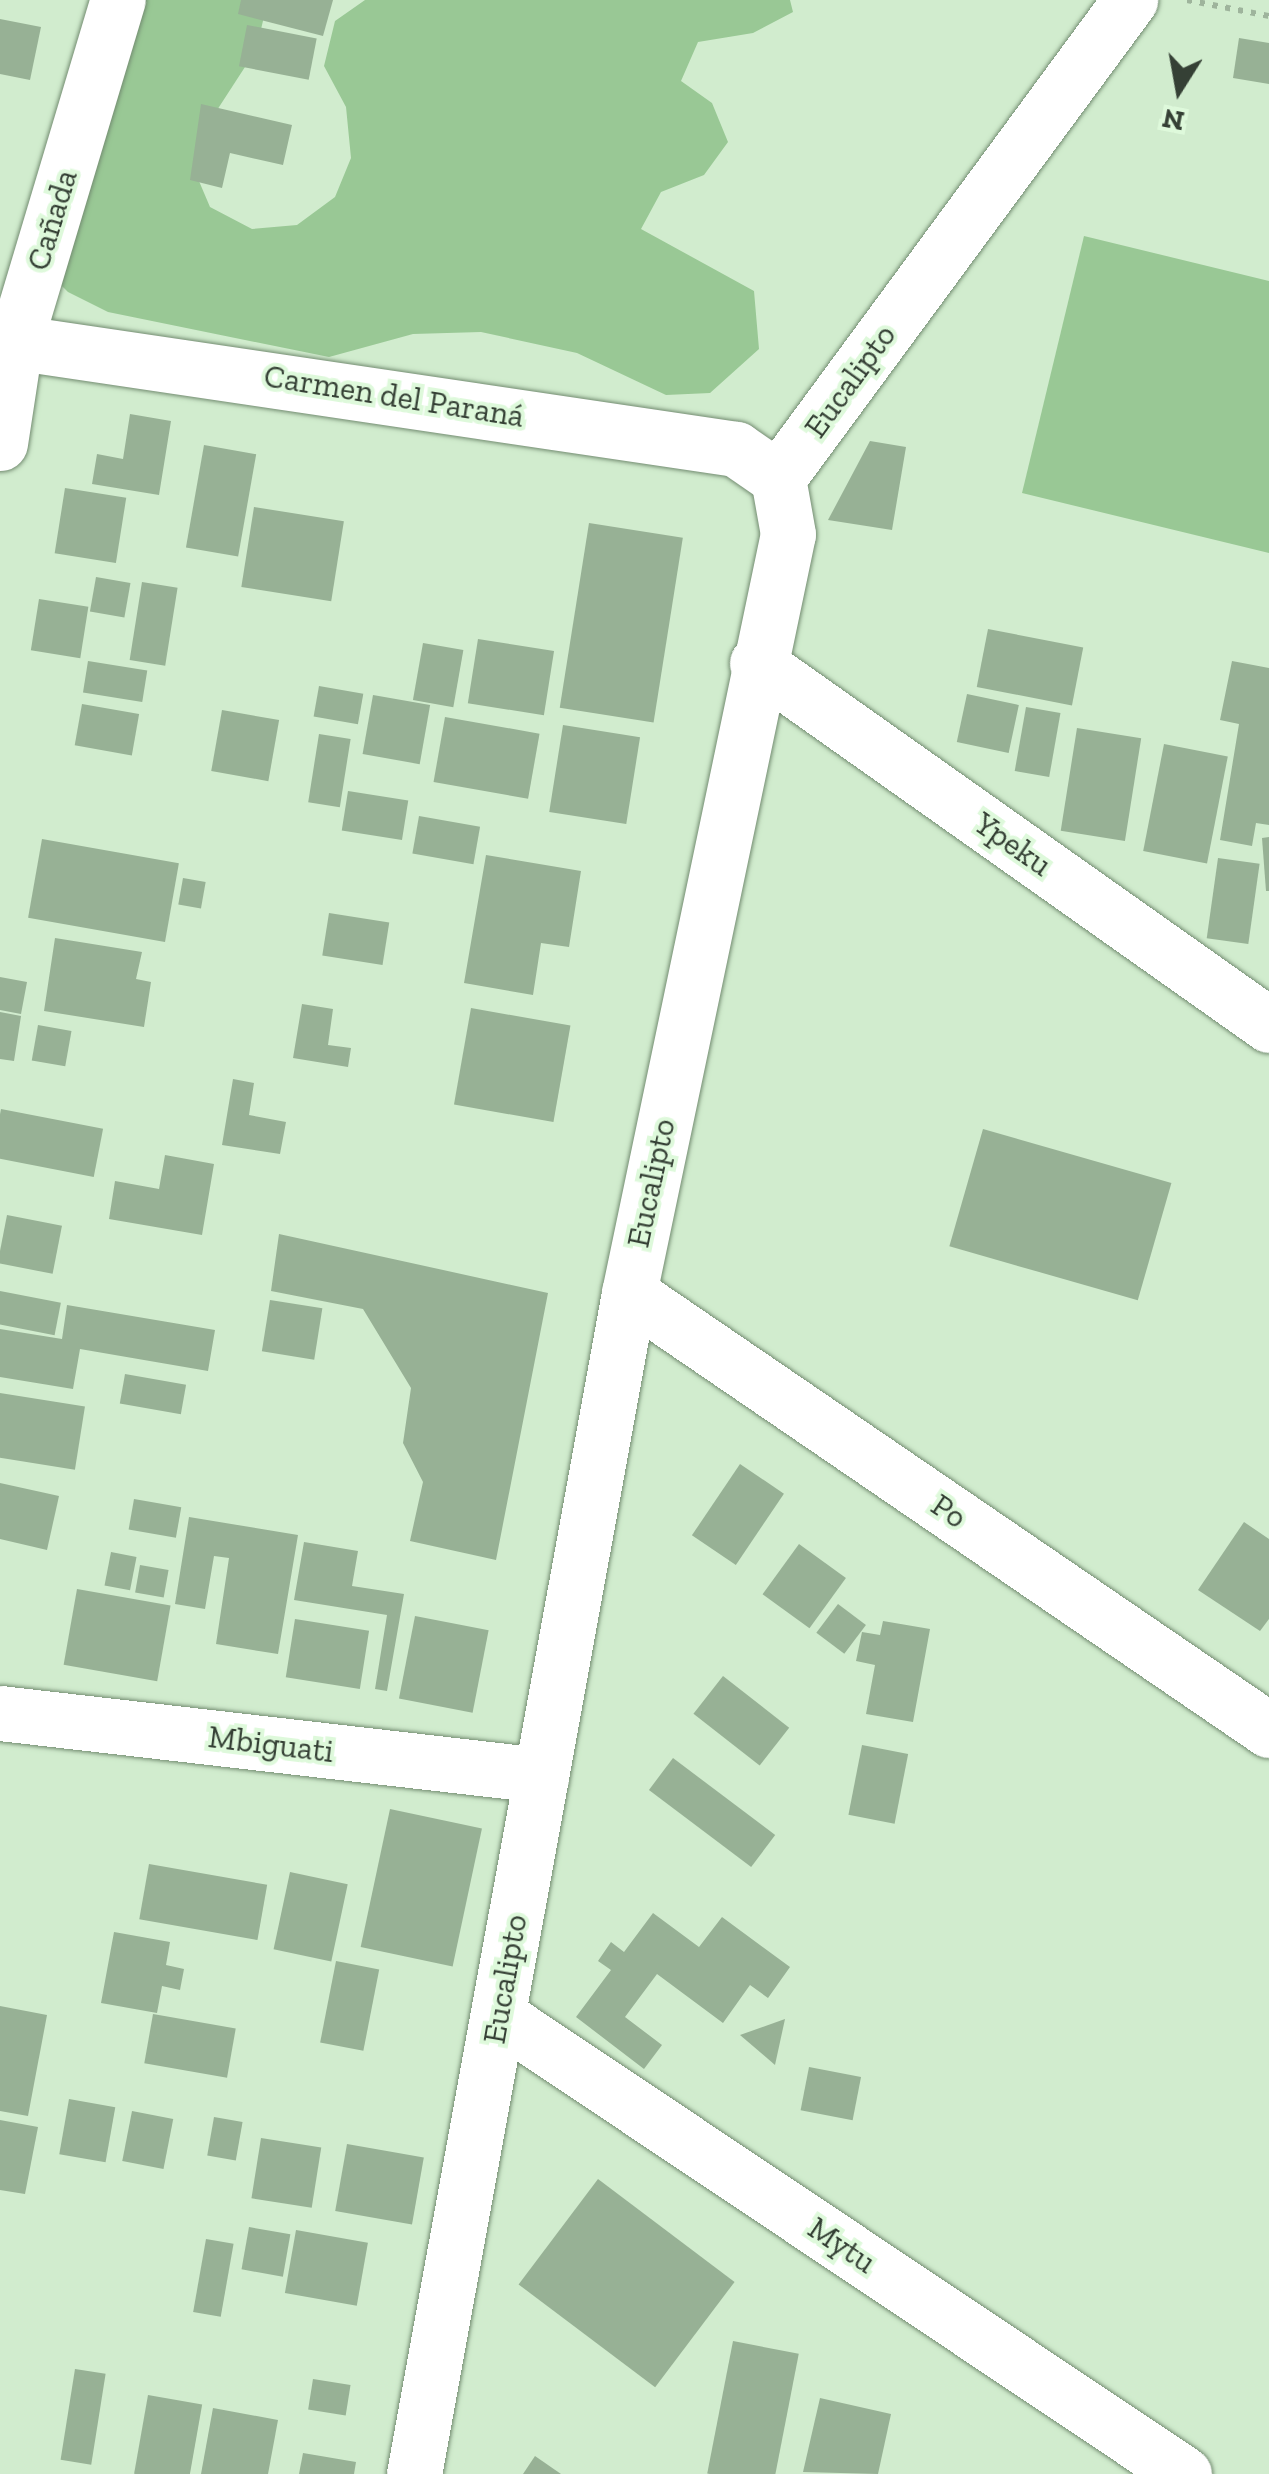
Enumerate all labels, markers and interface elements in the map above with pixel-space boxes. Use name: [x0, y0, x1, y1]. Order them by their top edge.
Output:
north arrow: [1129, 40, 1229, 140]
text: N: [1160, 102, 1187, 138]
street label: Cañada: [19, 165, 85, 275]
street label: Eucalipto: [796, 317, 904, 445]
street label: Carmen del Paraná: [261, 357, 527, 435]
street label: Ypeku: [967, 804, 1059, 884]
street label: Eucalipto: [619, 1115, 683, 1251]
street label: Po: [924, 1486, 974, 1536]
street label: Mbiguati: [206, 1717, 336, 1771]
street label: Eucalipto: [475, 1911, 535, 2047]
street label: Mytu: [801, 2209, 883, 2281]

